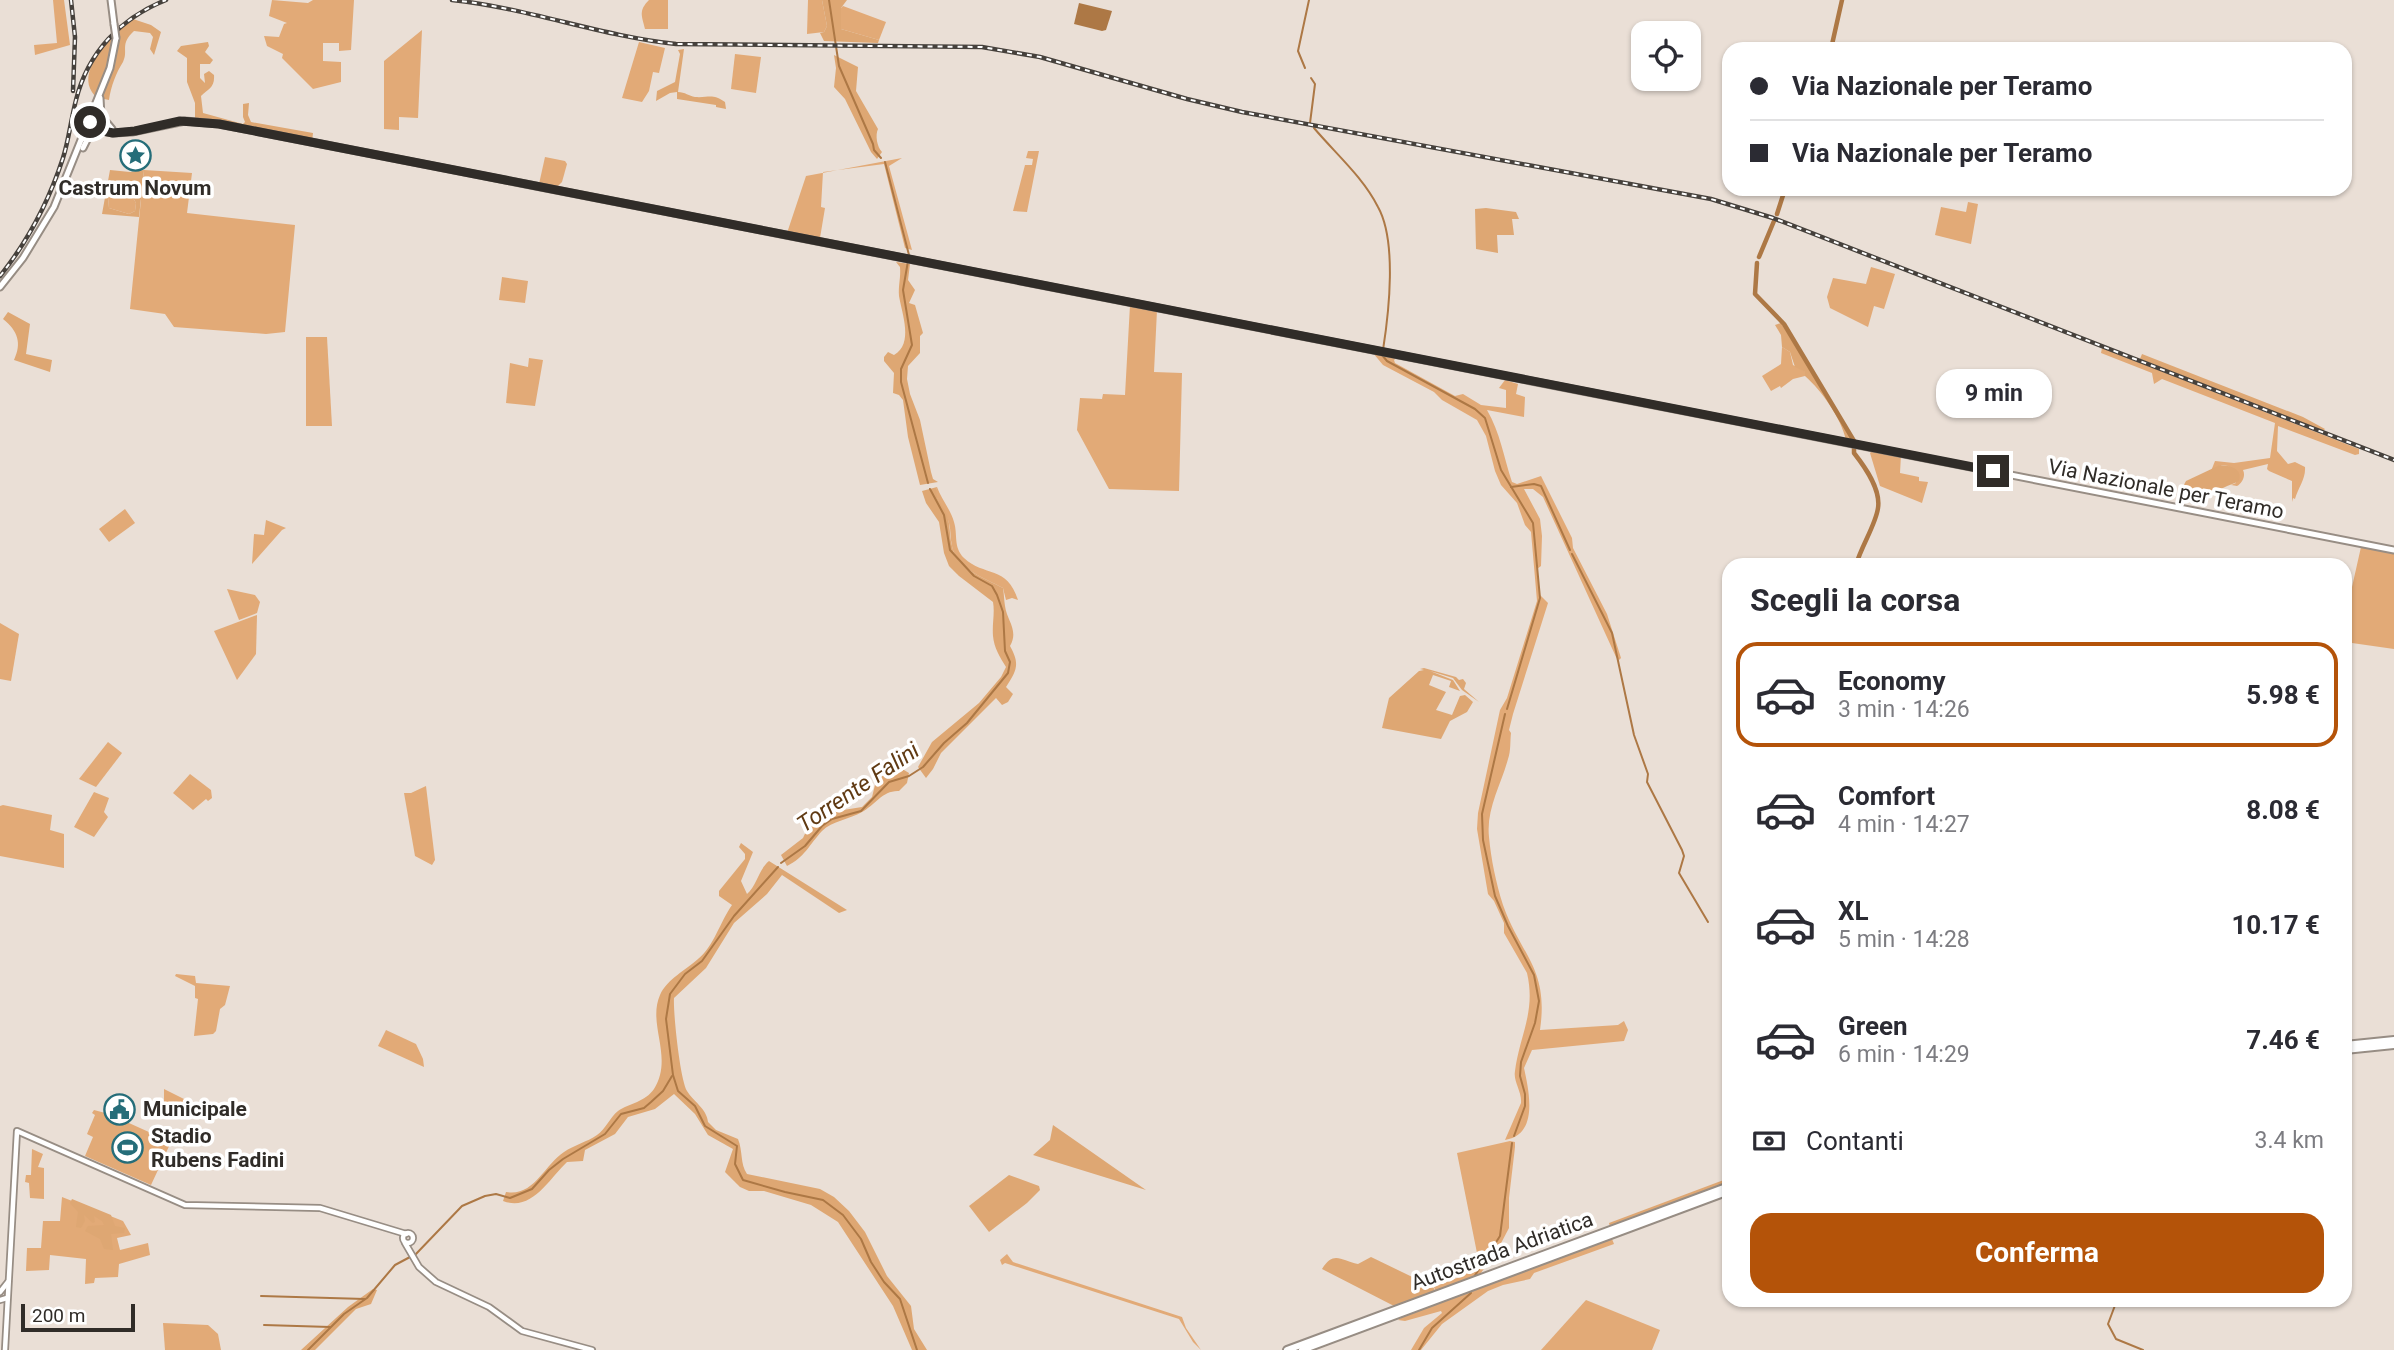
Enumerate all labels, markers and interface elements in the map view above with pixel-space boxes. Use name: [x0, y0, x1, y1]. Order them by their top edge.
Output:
map controls: [1631, 21, 1701, 91]
button: locate: [1631, 21, 1701, 91]
text: Via Nazionale per Teramo: [1792, 71, 2092, 101]
route start: [74, 106, 106, 138]
text: Via Nazionale per Teramo: [1792, 138, 2092, 168]
place icon: Castrum Novum: [118, 139, 152, 173]
place label: Castrum Novum: [59, 176, 211, 200]
callout: 9 min: [1935, 370, 2051, 419]
text: 9 min: [1965, 380, 2023, 407]
street label: Via Nazionale per Teramo: [2046, 454, 2286, 524]
route end: [1977, 455, 2009, 487]
text: Scegli la corsa: [1750, 581, 1960, 619]
icon: car: [1754, 663, 1817, 726]
text: Economy: [1838, 666, 1945, 696]
text: 5.98 €: [2246, 680, 2320, 710]
text: 3 min · 14:26: [1838, 696, 1970, 723]
water label: Torrente Falini: [792, 736, 925, 838]
icon: car: [1754, 778, 1817, 841]
text: Comfort: [1838, 781, 1935, 811]
text: 8.08 €: [2246, 795, 2320, 825]
text: 4 min · 14:27: [1838, 811, 1970, 838]
icon: car: [1754, 893, 1817, 956]
text: XL: [1838, 896, 1869, 926]
text: 10.17 €: [2231, 910, 2320, 940]
text: 5 min · 14:28: [1838, 926, 1970, 953]
icon: car: [1754, 1008, 1817, 1071]
text: Green: [1838, 1011, 1908, 1041]
text: 7.46 €: [2246, 1025, 2320, 1055]
text: 6 min · 14:29: [1838, 1041, 1970, 1068]
public building icon: Municipale: [103, 1092, 137, 1126]
place label: Municipale: [143, 1097, 247, 1121]
icon: cash: [1750, 1122, 1788, 1160]
place label: Stadio Rubens Fadini: [151, 1124, 284, 1172]
text: Contanti: [1806, 1126, 1904, 1156]
text: 3.4 km: [2255, 1127, 2324, 1154]
sports icon: Stadio Rubens Fadini: [111, 1131, 145, 1165]
street label: Autostrada Adriatica: [1408, 1207, 1596, 1295]
button: Conferma: [1750, 1213, 2324, 1293]
scale bar: [21, 1301, 135, 1333]
text: 200 m: [32, 1304, 85, 1327]

